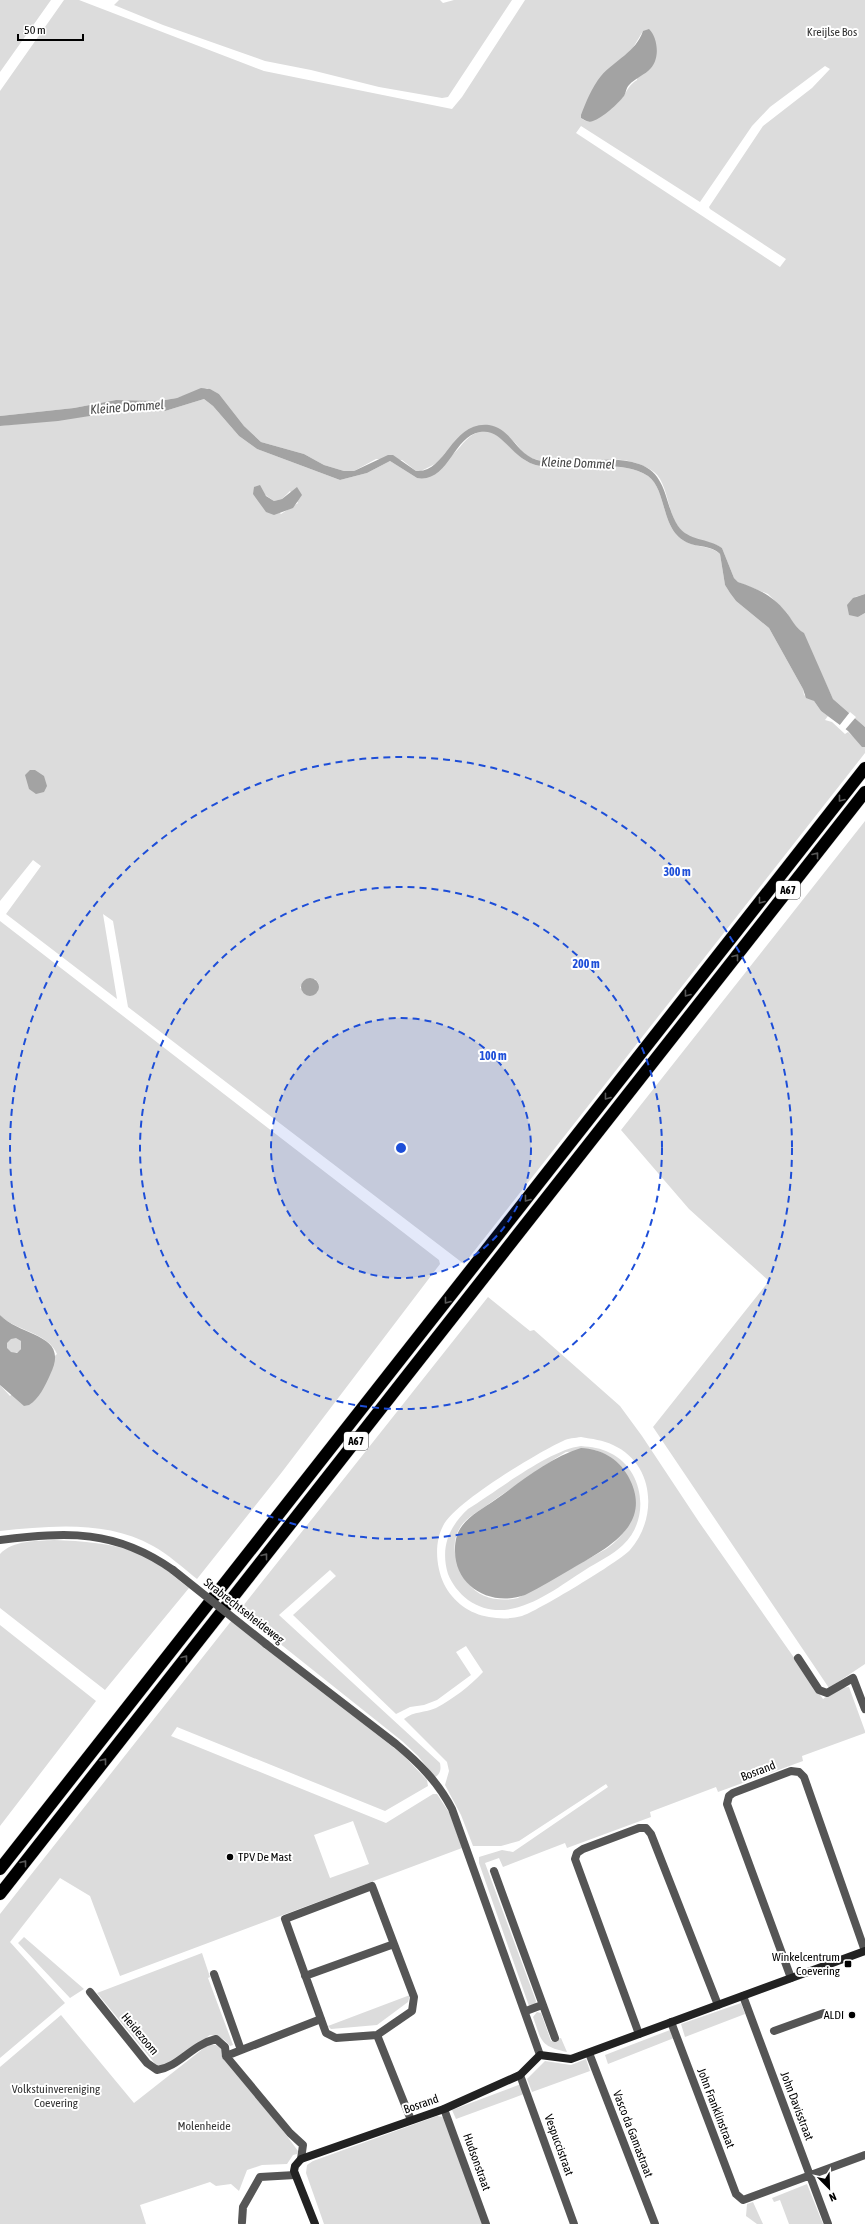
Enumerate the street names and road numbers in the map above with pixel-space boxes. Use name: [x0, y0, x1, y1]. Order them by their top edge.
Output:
road number: A67: [776, 881, 800, 899]
road number: A67: [344, 1432, 368, 1450]
street label: Strabrechtseheideweg: [201, 1575, 288, 1647]
street label: Bosrand: [739, 1758, 777, 1784]
street label: Heidezoom: [118, 2010, 162, 2058]
street label: John Franklinstraat: [694, 2066, 738, 2151]
street label: John Davisstraat: [777, 2070, 817, 2143]
street label: Vasco da Gamastraat: [610, 2089, 656, 2180]
street label: Bosrand: [402, 2092, 440, 2116]
street label: Vespuccistraat: [541, 2113, 577, 2178]
street label: Hudsonstraat: [460, 2132, 494, 2193]

